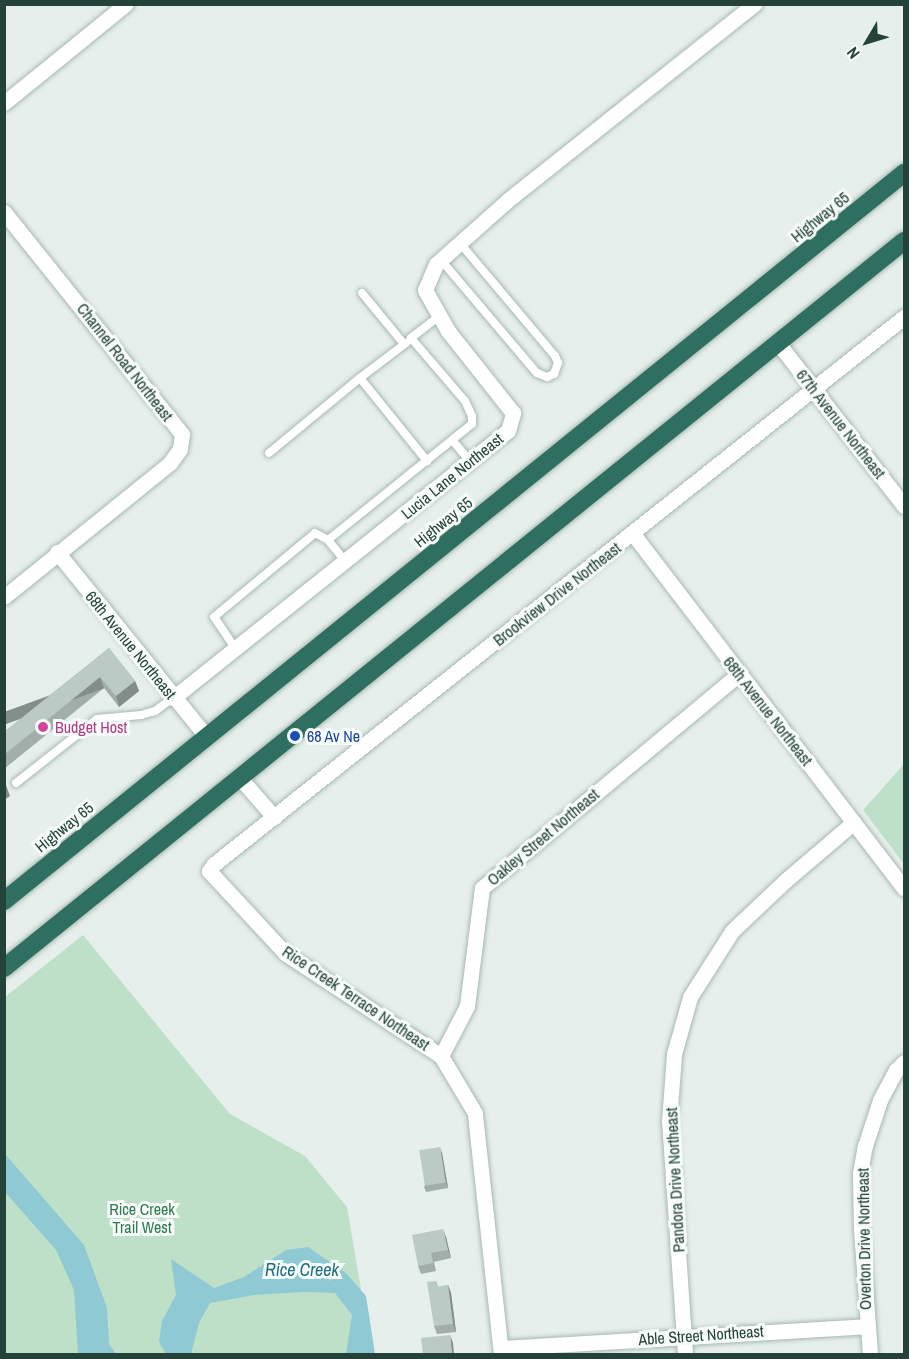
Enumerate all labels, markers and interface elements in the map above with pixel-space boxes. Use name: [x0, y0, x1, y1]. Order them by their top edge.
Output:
north arrow: [837, 12, 897, 72]
text: N: [841, 43, 864, 64]
street label: Highway 65: [787, 188, 853, 246]
street label: Channel Road Northeast: [73, 299, 177, 425]
street label: 67th Avenue Northeast: [792, 365, 890, 483]
street label: Lucia Lane Northeast: [397, 429, 507, 523]
street label: Highway 65: [410, 493, 476, 551]
street label: Brookview Drive Northeast: [489, 538, 625, 650]
street label: 68th Avenue Northeast: [81, 587, 181, 703]
street label: 68th Avenue Northeast: [719, 652, 817, 770]
place label: Budget Host: [55, 717, 127, 737]
marker: Budget Host: [36, 720, 50, 734]
place label: 68 Av Ne: [307, 726, 361, 746]
marker: 68 Av Ne: [288, 729, 302, 743]
street label: Oakley Street Northeast: [483, 785, 603, 889]
street label: Highway 65: [31, 798, 97, 856]
street label: Rice Creek Terrace Northeast: [279, 942, 433, 1054]
street label: Pandora Drive Northeast: [662, 1107, 688, 1253]
street label: Overton Drive Northeast: [853, 1168, 875, 1310]
park label: Rice Creek Trail West: [109, 1199, 175, 1237]
water label: Rice Creek: [265, 1259, 339, 1281]
street label: Able Street Northeast: [638, 1321, 764, 1349]

